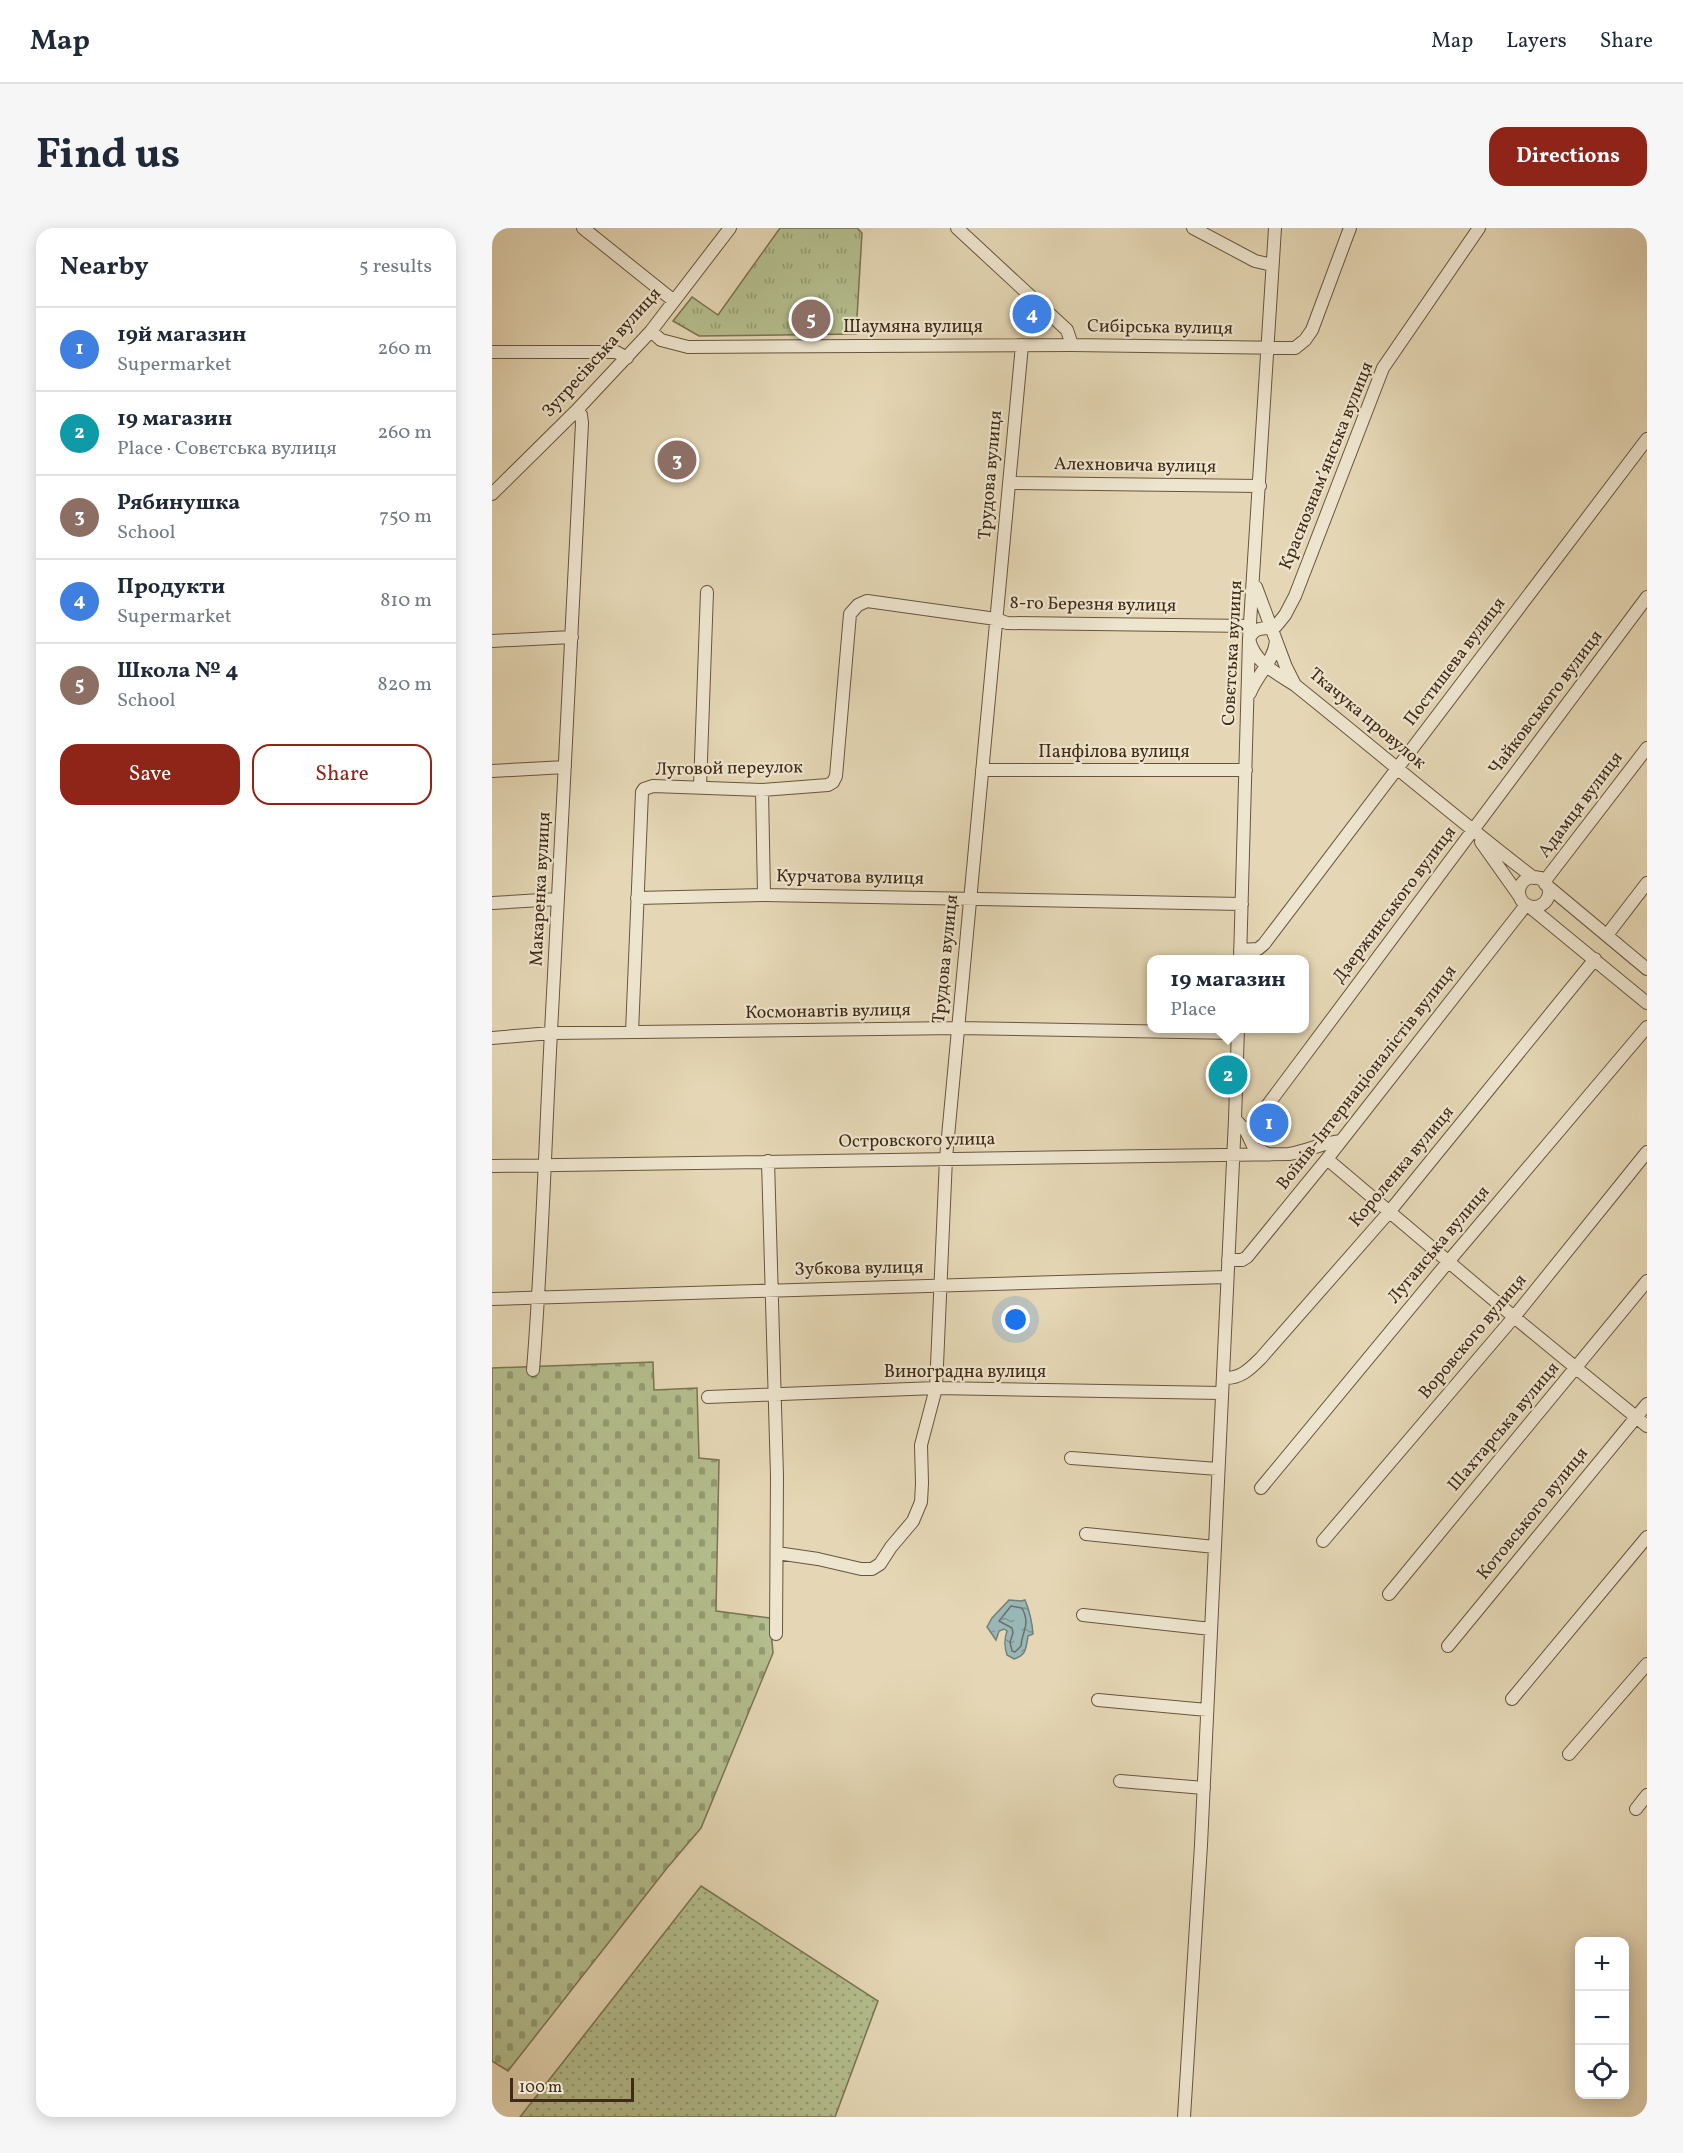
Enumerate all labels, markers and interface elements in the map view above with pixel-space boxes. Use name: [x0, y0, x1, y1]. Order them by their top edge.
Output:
text: Map: [30, 22, 90, 61]
text: Map: [1431, 27, 1473, 56]
text: Layers: [1506, 27, 1567, 56]
text: Share: [1600, 27, 1653, 56]
text: Find us: [36, 127, 180, 186]
button: Directions: [1489, 127, 1647, 186]
text: Nearby: [60, 249, 149, 285]
text: 5 results: [359, 253, 432, 281]
street label: Зугресівська вулиця: [537, 283, 667, 423]
pin: 4: [1012, 292, 1052, 337]
pin: 5: [792, 296, 830, 341]
street label: Сибірська вулиця: [1087, 314, 1233, 342]
street label: Шаумяна вулиця: [843, 315, 983, 340]
text: 19й магазин: [117, 320, 246, 351]
text: 1: [75, 335, 84, 363]
text: 260 m: [377, 335, 432, 363]
text: Supermarket: [117, 351, 232, 379]
street label: Краснознамʼянська вулиця: [1274, 358, 1380, 574]
text: 19 магазин: [117, 404, 232, 435]
street label: Трудова вулиця: [973, 409, 1009, 541]
text: 2: [74, 419, 85, 447]
text: 260 m: [377, 419, 432, 447]
text: Place · Совєтська вулиця: [117, 435, 337, 463]
pin: 3: [658, 438, 696, 482]
street label: Алехновича вулиця: [1054, 452, 1216, 480]
text: Рябинушка: [117, 488, 240, 519]
text: 3: [74, 503, 85, 531]
text: 750 m: [379, 503, 432, 531]
text: School: [117, 519, 175, 547]
text: Продукти: [117, 572, 225, 603]
street label: Совєтська вулиця: [1217, 580, 1249, 726]
text: 4: [73, 587, 86, 615]
text: 810 m: [380, 587, 432, 615]
street label: 8-го Березня вулиця: [1009, 591, 1177, 619]
street label: Постишева вулиця: [1398, 593, 1512, 731]
text: Supermarket: [117, 603, 232, 631]
street label: Чайковського вулиця: [1483, 625, 1609, 781]
text: Школа № 4: [117, 656, 238, 687]
street label: Ткачука провулок: [1303, 663, 1431, 776]
text: 5: [75, 671, 84, 699]
text: 820 m: [378, 671, 432, 699]
text: School: [117, 687, 175, 715]
street label: Панфілова вулиця: [1038, 740, 1190, 765]
button: Save: [60, 744, 240, 805]
button: Share: [252, 744, 432, 805]
street label: Адамця вулиця: [1533, 747, 1629, 863]
street label: Луговой переулок: [655, 755, 803, 783]
street label: Макаренка вулиця: [524, 811, 558, 967]
street label: Дзержинського вулиця: [1328, 821, 1462, 989]
street label: Курчатова вулиця: [776, 864, 924, 892]
street label: Трудова вулиця: [927, 893, 965, 1025]
popup: [1147, 955, 1309, 1033]
street label: Воїнів-Інтернаціоналістів вулиця: [1271, 960, 1463, 1196]
text: 19 магазин: [1170, 965, 1286, 996]
text: Place: [1170, 996, 1216, 1024]
street label: Космонавтів вулиця: [745, 998, 911, 1026]
pin: 2: [1208, 1052, 1248, 1098]
pin: 1: [1250, 1100, 1288, 1146]
street label: Короленка вулиця: [1344, 1101, 1460, 1233]
street label: Островского улица: [838, 1127, 996, 1155]
street label: Луганська вулиця: [1382, 1181, 1496, 1309]
street label: Зубкова вулиця: [794, 1255, 924, 1283]
street label: Воровского вулиця: [1413, 1269, 1533, 1405]
your location: [1001, 1305, 1030, 1334]
street label: Шахтарська вулиця: [1442, 1357, 1566, 1497]
street label: Виноградна вулиця: [884, 1360, 1046, 1385]
street label: Котовського вулиця: [1472, 1442, 1594, 1586]
map controls: [1575, 1937, 1629, 2099]
button: +: [1575, 1937, 1629, 1991]
button: −: [1575, 1991, 1629, 2045]
button: locate: [1575, 2045, 1629, 2099]
scale bar: [510, 2075, 634, 2102]
text: 100 m: [519, 2077, 562, 2099]

